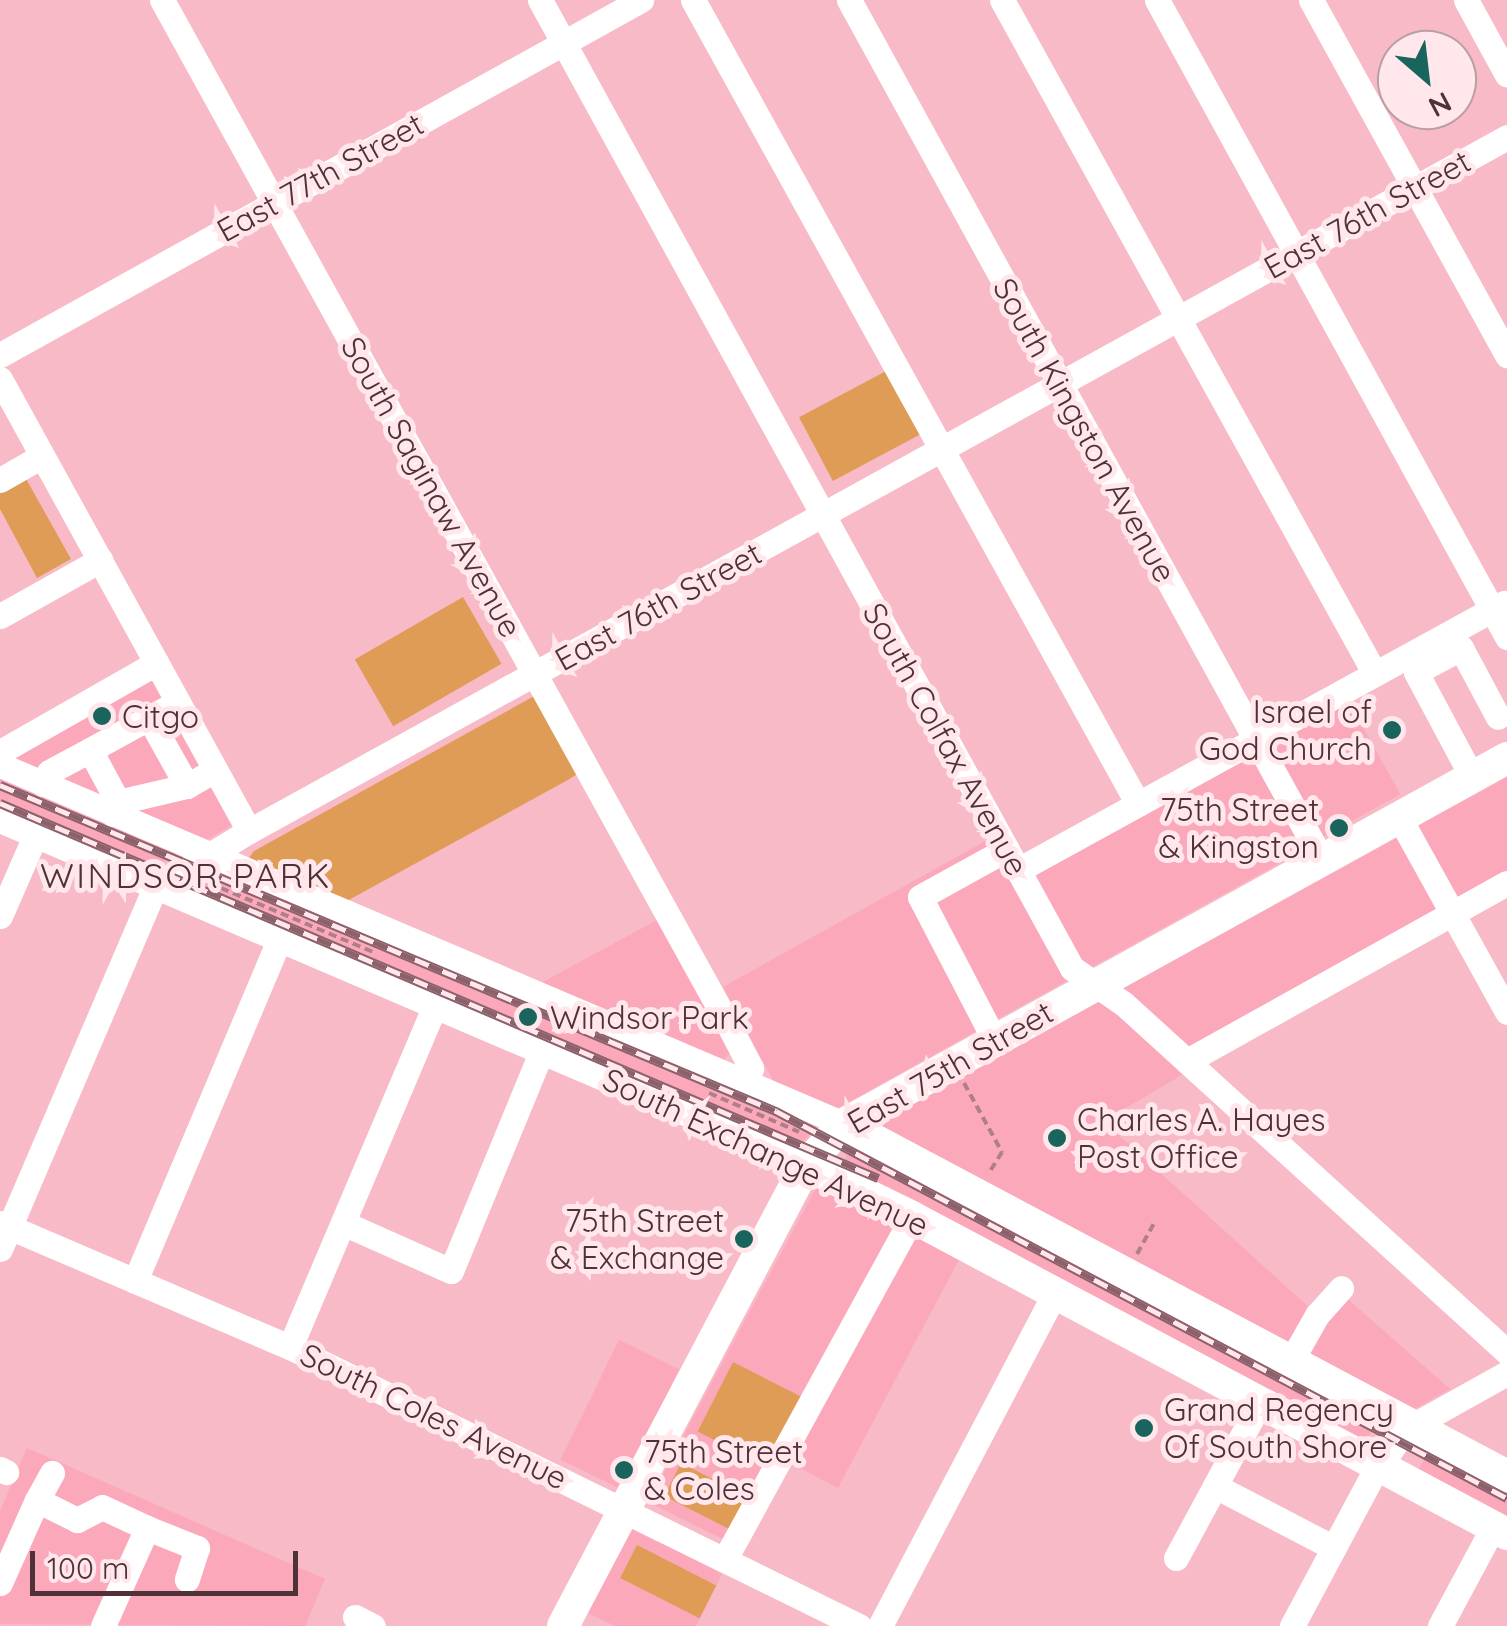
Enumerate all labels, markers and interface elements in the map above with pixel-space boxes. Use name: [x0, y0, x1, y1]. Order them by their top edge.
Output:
north arrow: [1377, 30, 1477, 130]
text: N: [1423, 85, 1458, 125]
street label: East 77th Street: [210, 104, 430, 250]
street label: East 76th Street: [1257, 141, 1477, 287]
street label: South Kingston Avenue: [985, 271, 1185, 589]
street label: South Saginaw Avenue: [333, 330, 531, 644]
street label: East 76th Street: [548, 533, 768, 679]
street label: South Colfax Avenue: [855, 596, 1037, 882]
place label: Israel of God Church: [1199, 693, 1372, 768]
place label: Citgo: [122, 697, 199, 735]
marker: Citgo: [91, 705, 113, 727]
marker: Israel of God Church: [1381, 719, 1403, 741]
place label: 75th Street & Kingston: [1158, 791, 1319, 866]
marker: 75th Street & Kingston: [1328, 817, 1350, 839]
district label: WINDSOR PARK: [40, 854, 332, 896]
street label: East 75th Street: [840, 993, 1060, 1141]
place label: Windsor Park: [550, 998, 749, 1036]
marker: Windsor Park: [515, 1004, 541, 1030]
street label: South Exchange Avenue: [597, 1060, 935, 1244]
place label: Charles A. Hayes Post Office: [1077, 1101, 1325, 1176]
marker: Charles A. Hayes Post Office: [1046, 1127, 1068, 1149]
place label: 75th Street & Exchange: [550, 1202, 724, 1277]
marker: 75th Street & Exchange: [733, 1228, 755, 1250]
street label: South Coles Avenue: [294, 1335, 574, 1497]
place label: Grand Regency Of South Shore: [1164, 1391, 1394, 1466]
marker: Grand Regency Of South Shore: [1133, 1417, 1155, 1439]
place label: 75th Street & Coles: [644, 1433, 803, 1508]
marker: 75th Street & Coles: [613, 1459, 635, 1481]
scale bar: [35, 1531, 302, 1593]
text: 100 m: [47, 1549, 129, 1587]

